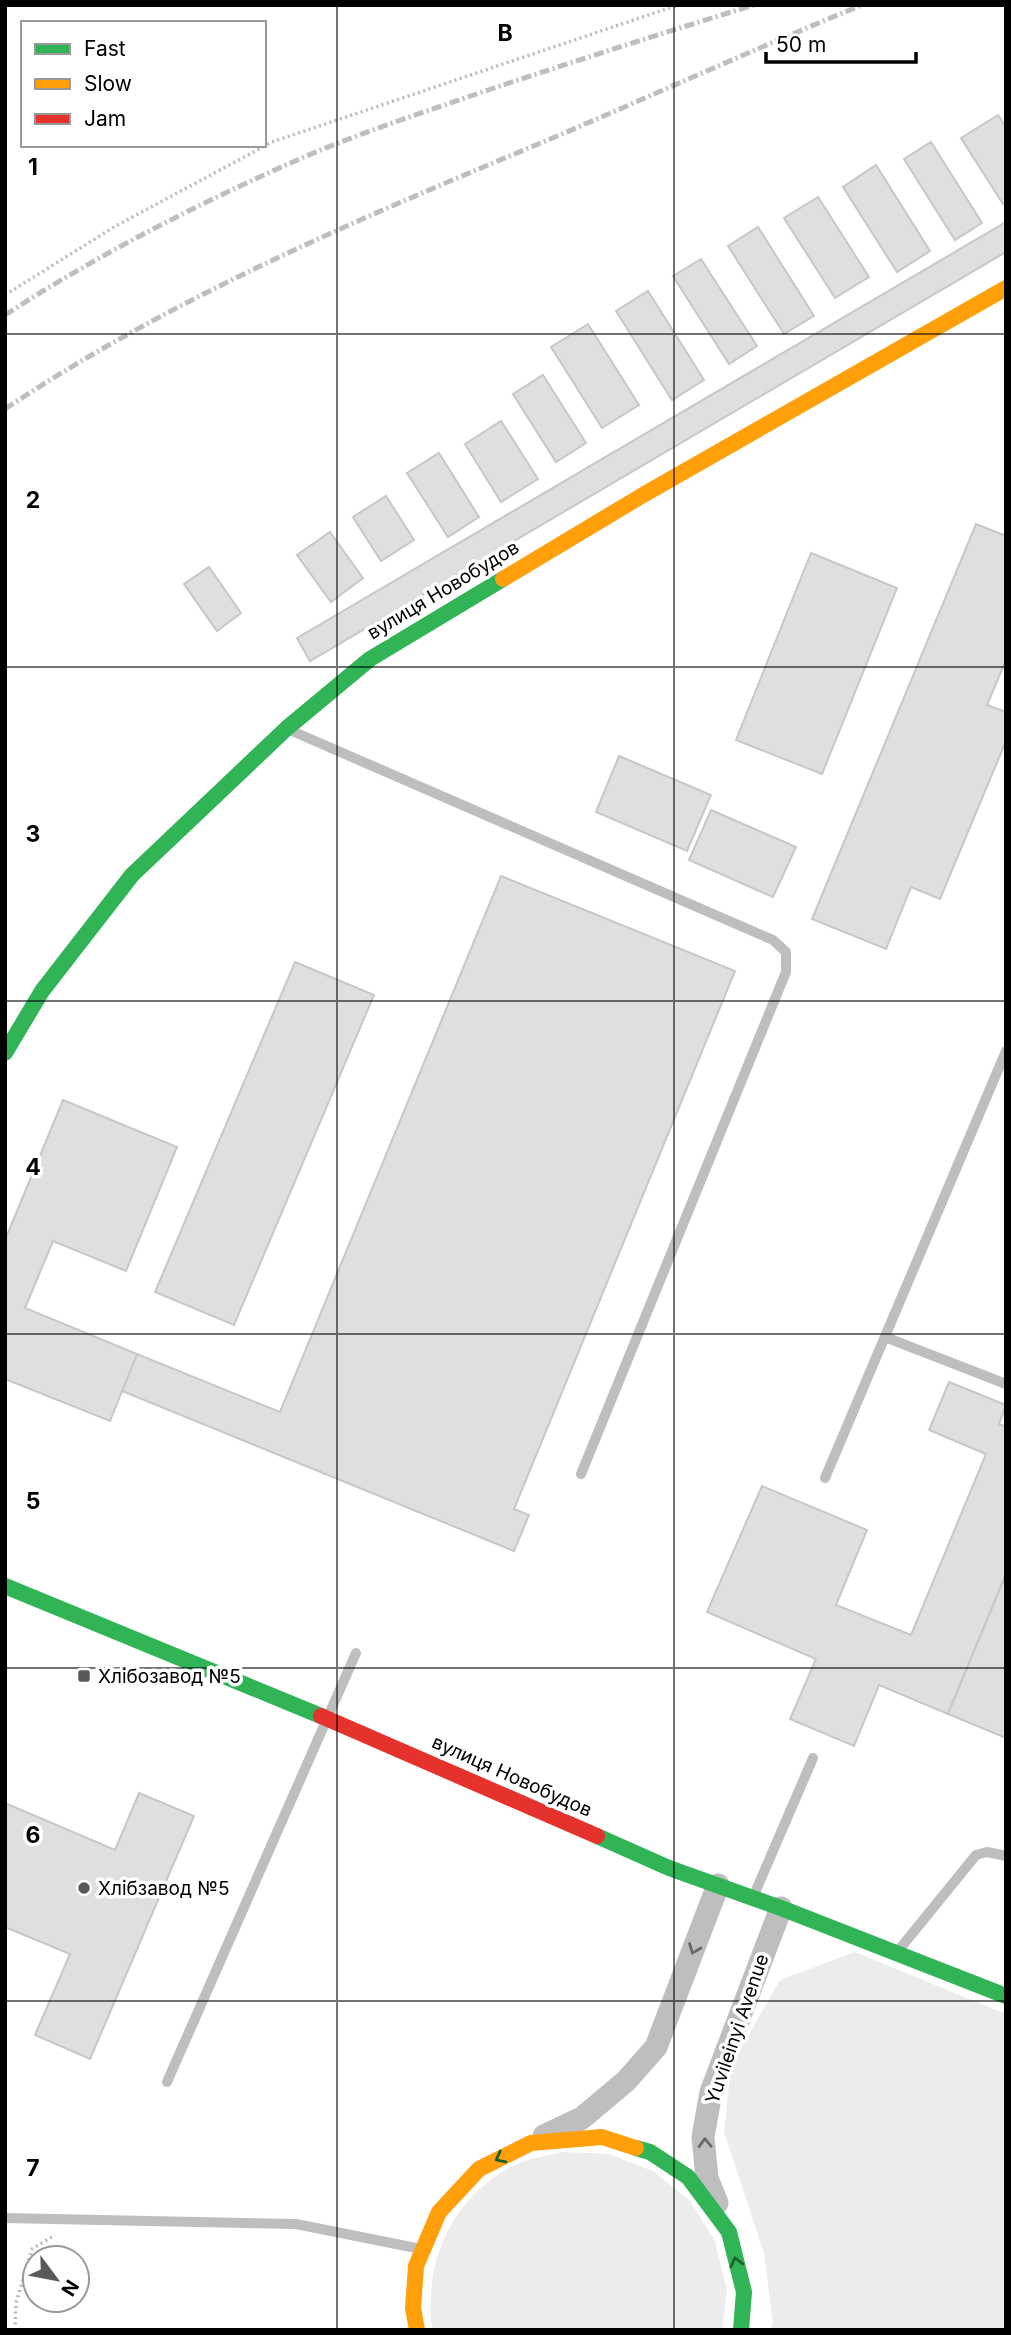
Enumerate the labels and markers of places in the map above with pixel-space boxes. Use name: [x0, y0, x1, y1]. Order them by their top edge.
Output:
place label: Хлібозавод №5: [98, 1665, 241, 1688]
marker: Хлібозавод №5: [76, 1668, 92, 1684]
place label: Хлібзавод №5: [98, 1877, 230, 1900]
marker: Хлібзавод №5: [76, 1880, 92, 1896]

